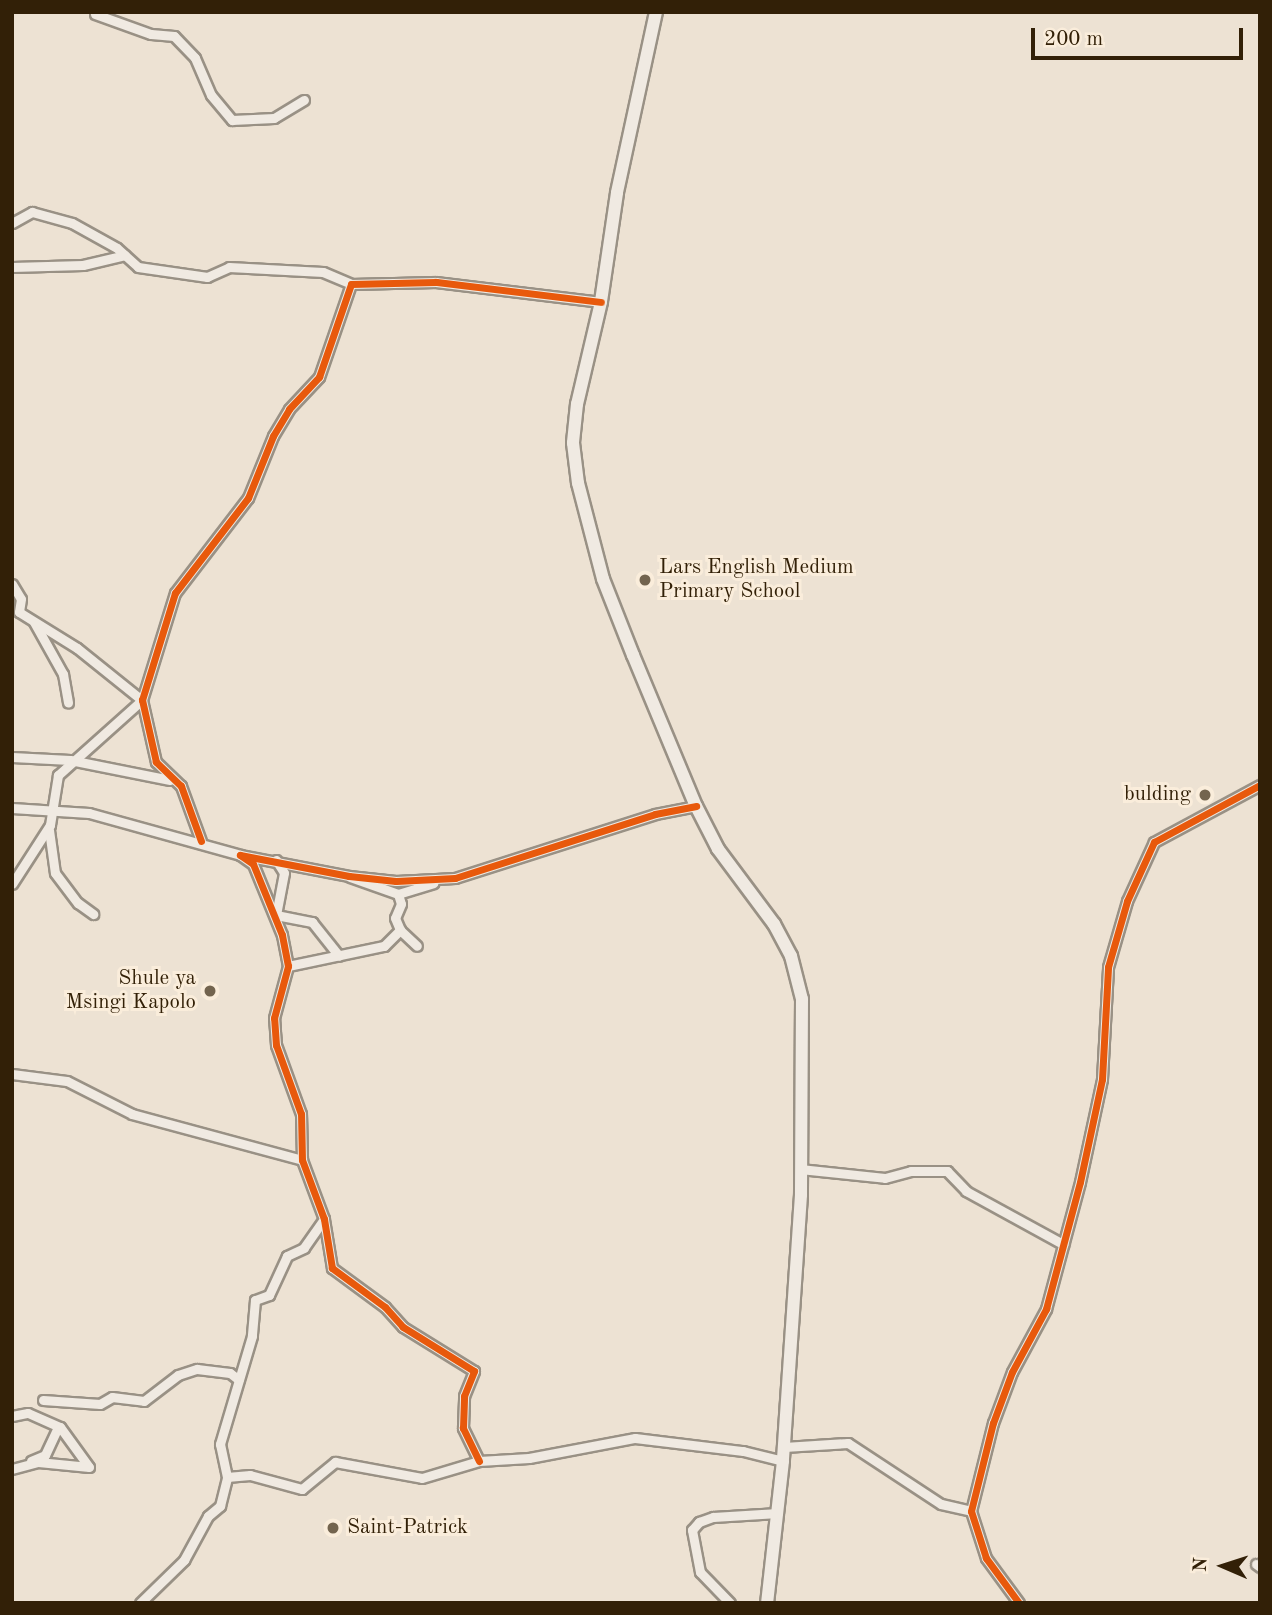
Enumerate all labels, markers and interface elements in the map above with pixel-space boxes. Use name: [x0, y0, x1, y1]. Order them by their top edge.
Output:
scale bar: [1034, 14, 1246, 58]
text: 200 m: [1044, 29, 1103, 50]
place label: Lars English Medium Primary School: [659, 555, 854, 605]
marker: Lars English Medium Primary School: [637, 572, 653, 588]
place label: bulding: [1124, 782, 1191, 808]
marker: bulding: [1197, 787, 1213, 803]
place label: Shule ya Msingi Kapolo: [66, 966, 196, 1016]
marker: Shule ya Msingi Kapolo: [202, 983, 218, 999]
place label: Saint-Patrick: [347, 1515, 468, 1541]
marker: Saint-Patrick: [325, 1520, 341, 1536]
north arrow: [1188, 1531, 1258, 1601]
text: N: [1192, 1557, 1211, 1573]

